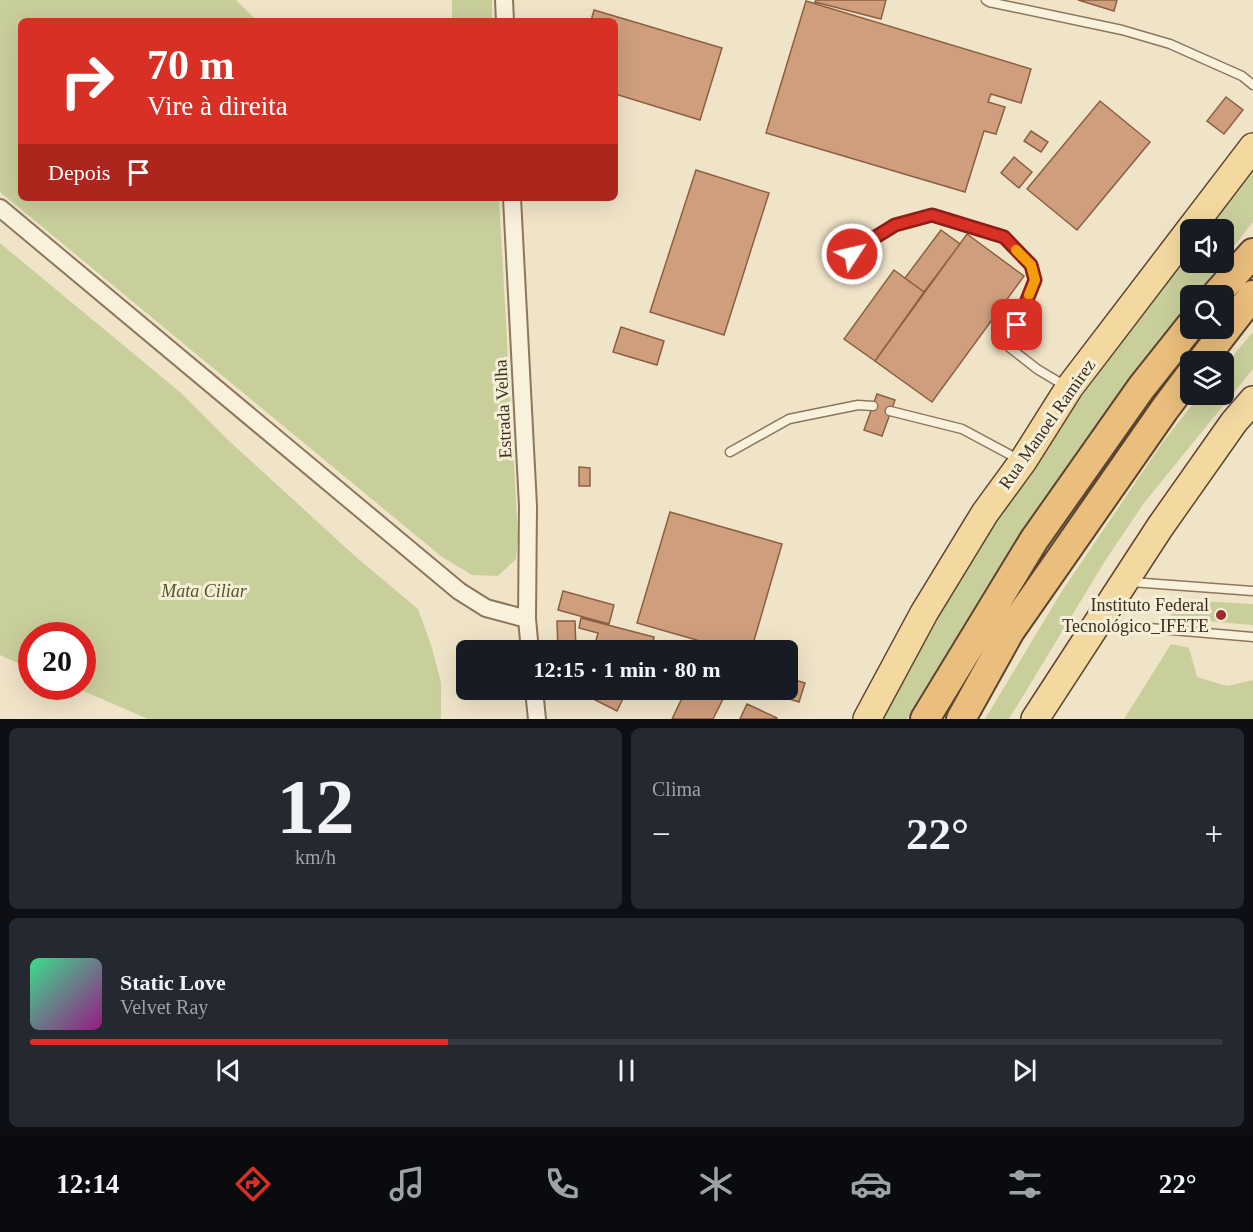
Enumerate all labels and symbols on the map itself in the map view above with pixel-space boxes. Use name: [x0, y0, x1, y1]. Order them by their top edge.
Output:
position arrow: [820, 222, 884, 286]
pin: [991, 299, 1042, 350]
street label: Rua Manoel Ramirez: [995, 355, 1099, 493]
street label: Estrada Velha: [490, 359, 516, 459]
park label: Mata Ciliar: [160, 581, 248, 601]
place label: Instituto Federal Tecnológico_IFETE: [1062, 595, 1209, 636]
marker: Instituto Federal Tecnológico_IFETE: [1214, 608, 1228, 622]
speed limit sign: 20: [18, 622, 96, 700]

